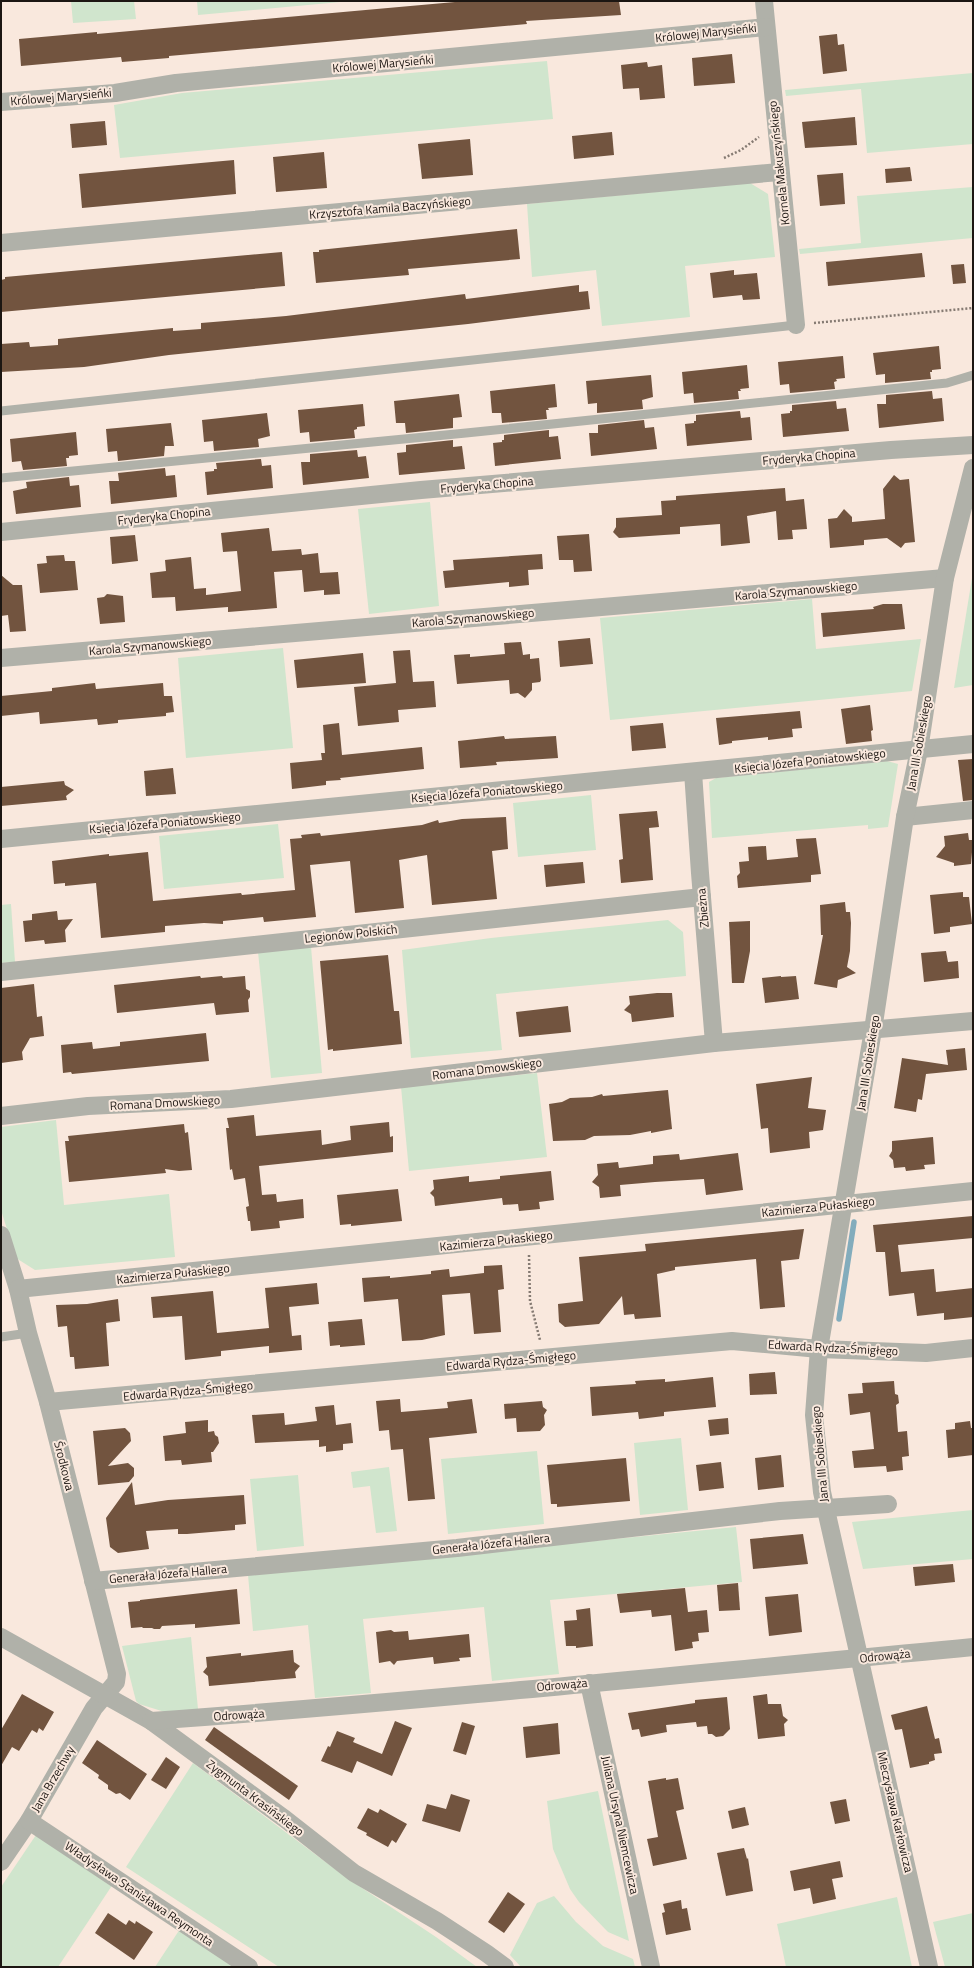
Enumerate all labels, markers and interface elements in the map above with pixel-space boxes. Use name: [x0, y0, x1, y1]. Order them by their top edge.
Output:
street label: Królowej Marysieńki: [654, 18, 757, 47]
street label: Królowej Marysieńki: [331, 50, 434, 77]
street label: Królowej Marysieńki: [9, 83, 112, 110]
street label: Kornela Makuszyńskiego: [763, 100, 794, 226]
street label: Krzysztofa Kamila Baczyńskiego: [308, 191, 472, 224]
street label: Fryderyka Chopina: [762, 443, 856, 470]
street label: Fryderyka Chopina: [440, 471, 534, 498]
street label: Fryderyka Chopina: [117, 501, 211, 530]
street label: Karola Szymanowskiego: [734, 576, 858, 605]
street label: Karola Szymanowskiego: [411, 603, 535, 632]
street label: Karola Szymanowskiego: [88, 631, 212, 660]
street label: Jana III Sobieskiego: [901, 694, 936, 792]
street label: Księcia Józefa Poniatowskiego: [733, 743, 887, 778]
street label: Księcia Józefa Poniatowskiego: [410, 775, 564, 808]
street label: Księcia Józefa Poniatowskiego: [88, 806, 242, 839]
street label: Zbieżna: [691, 888, 714, 928]
street label: Legionów Polskich: [304, 919, 398, 948]
street label: Jana III Sobieskiego: [851, 1014, 884, 1112]
street label: Romana Dmowskiego: [431, 1052, 543, 1085]
street label: Romana Dmowskiego: [109, 1090, 221, 1115]
street label: Kazimierza Pułaskiego: [760, 1191, 875, 1222]
street label: Kazimierza Pułaskiego: [438, 1225, 553, 1256]
street label: Kazimierza Pułaskiego: [115, 1258, 230, 1289]
street label: Edwarda Rydza-Śmigłego: [767, 1335, 899, 1360]
street label: Edwarda Rydza-Śmigłego: [445, 1345, 577, 1376]
street label: Edwarda Rydza-Śmigłego: [122, 1375, 254, 1406]
street label: Jana III Sobieskiego: [806, 1405, 833, 1503]
street label: Środkowa: [49, 1439, 80, 1493]
street label: Generała Józefa Hallera: [431, 1528, 551, 1559]
street label: Generała Józefa Hallera: [108, 1559, 228, 1588]
street label: Odrowąża: [859, 1643, 911, 1668]
street label: Odrowąża: [536, 1673, 588, 1696]
street label: Odrowąża: [213, 1703, 265, 1726]
street label: Jana Brzechwy: [26, 1742, 79, 1816]
street label: Mieczysława Karłowicza: [872, 1749, 919, 1874]
street label: Juliana Ursyna Niemcewicza: [597, 1754, 644, 1896]
street label: Zygmunta Krasińskiego: [202, 1755, 308, 1841]
street label: Władysława Stanisława Reymonta: [61, 1836, 218, 1951]

